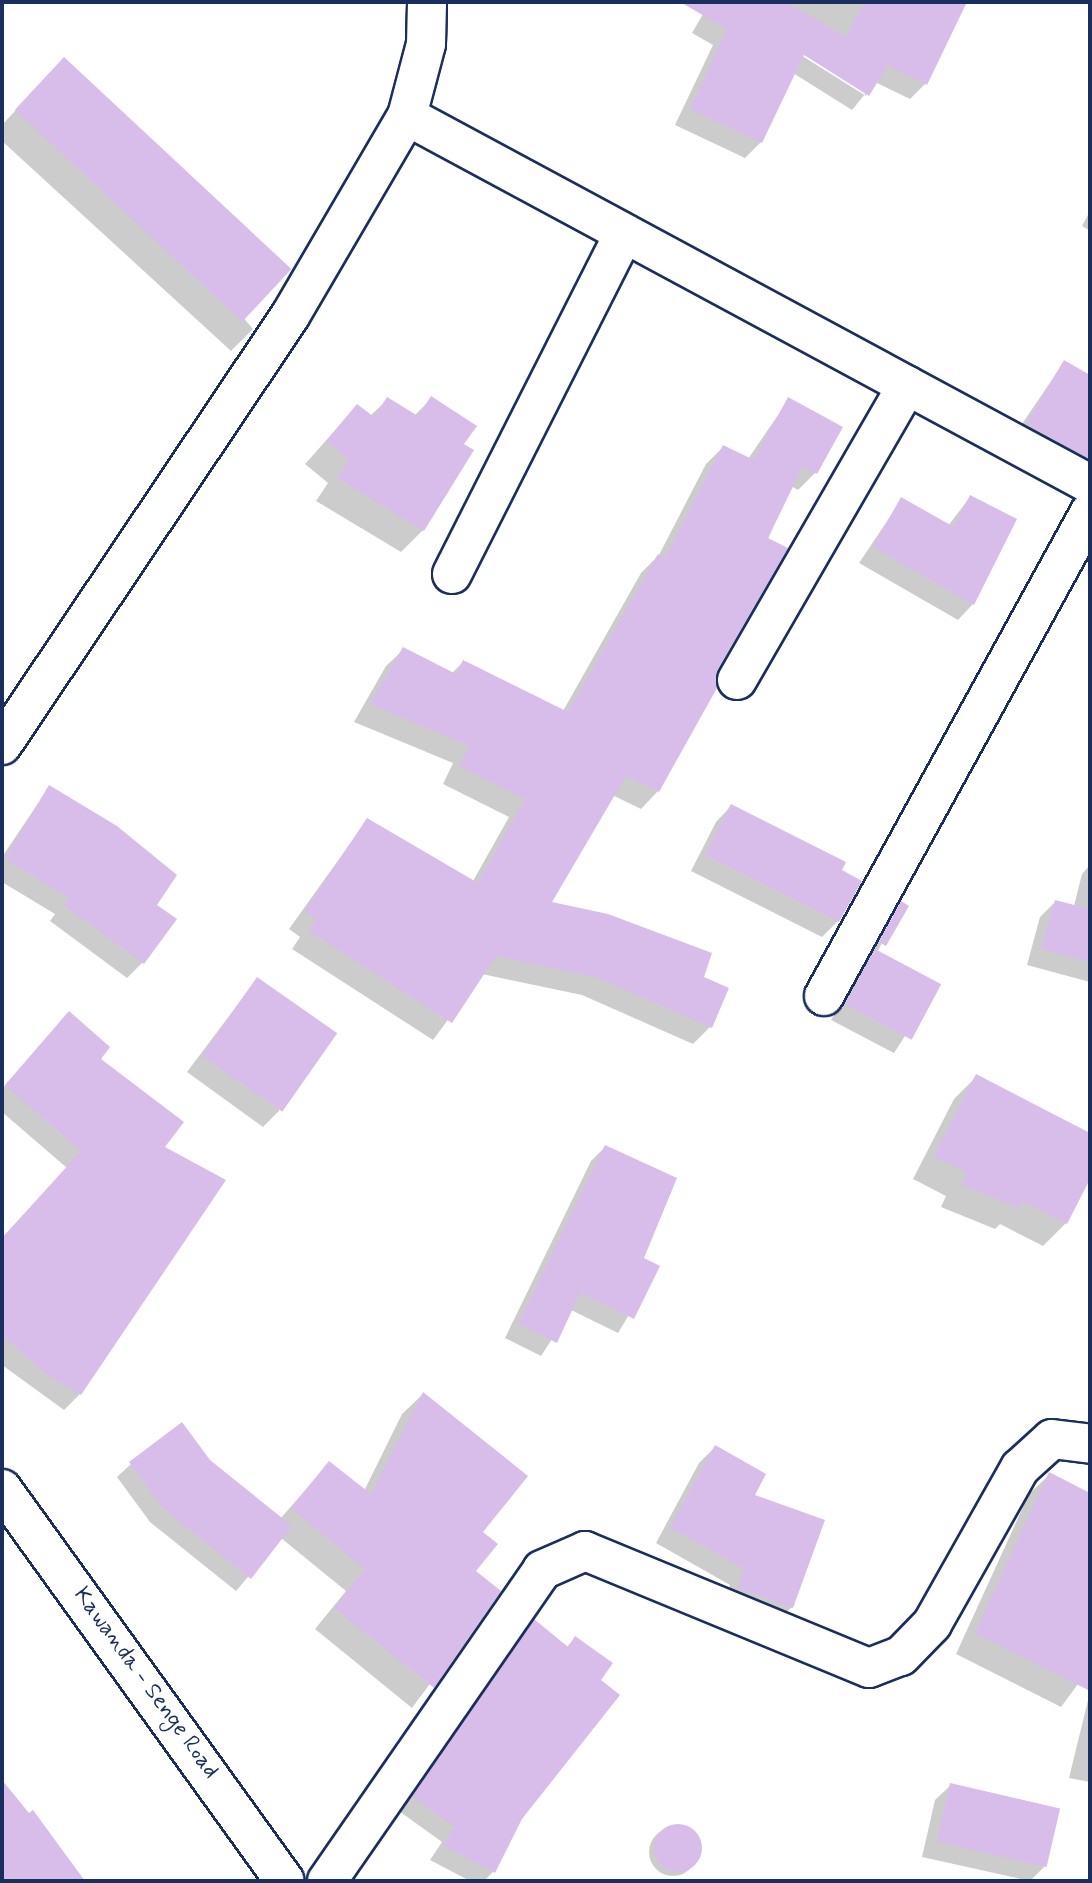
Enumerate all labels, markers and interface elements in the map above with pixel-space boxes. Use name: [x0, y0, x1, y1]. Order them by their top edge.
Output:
street label: Kawanda - Senge Road: [67, 1582, 225, 1784]

